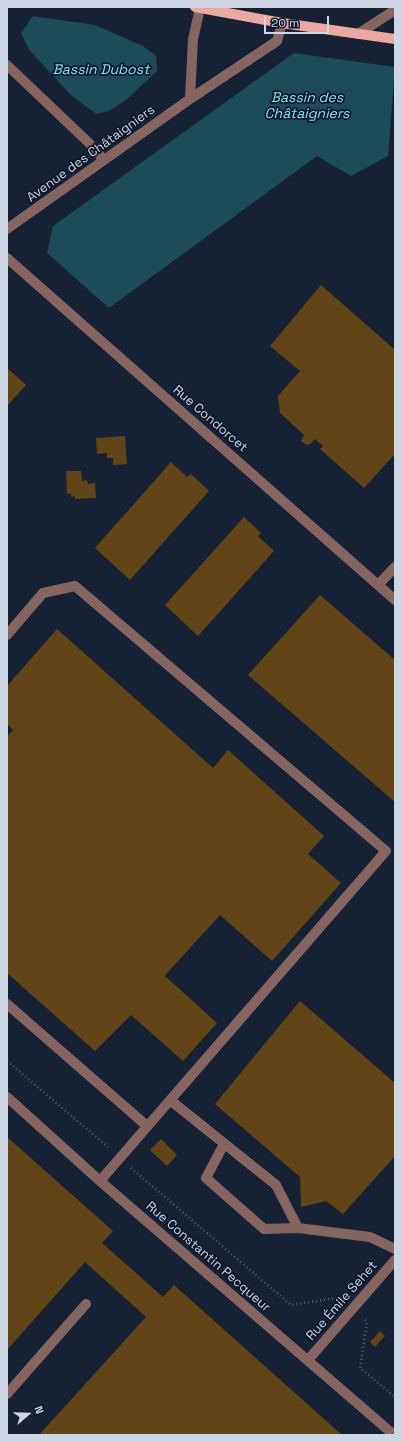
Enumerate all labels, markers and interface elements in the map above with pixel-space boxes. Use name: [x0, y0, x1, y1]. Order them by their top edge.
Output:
scale bar: [266, 8, 331, 34]
text: 20 m: [271, 15, 299, 31]
water label: Bassin Dubost: [53, 62, 149, 78]
water label: Bassin des Châtaigniers: [265, 90, 349, 122]
street label: Avenue des Châtaigniers: [24, 102, 158, 206]
street label: Rue Condorcet: [169, 382, 251, 456]
street label: Rue Constantin Pecqueur: [143, 1199, 273, 1315]
street label: Rue Émile Sehet: [303, 1258, 381, 1344]
north arrow: [8, 1394, 48, 1434]
text: N: [31, 1404, 47, 1416]

